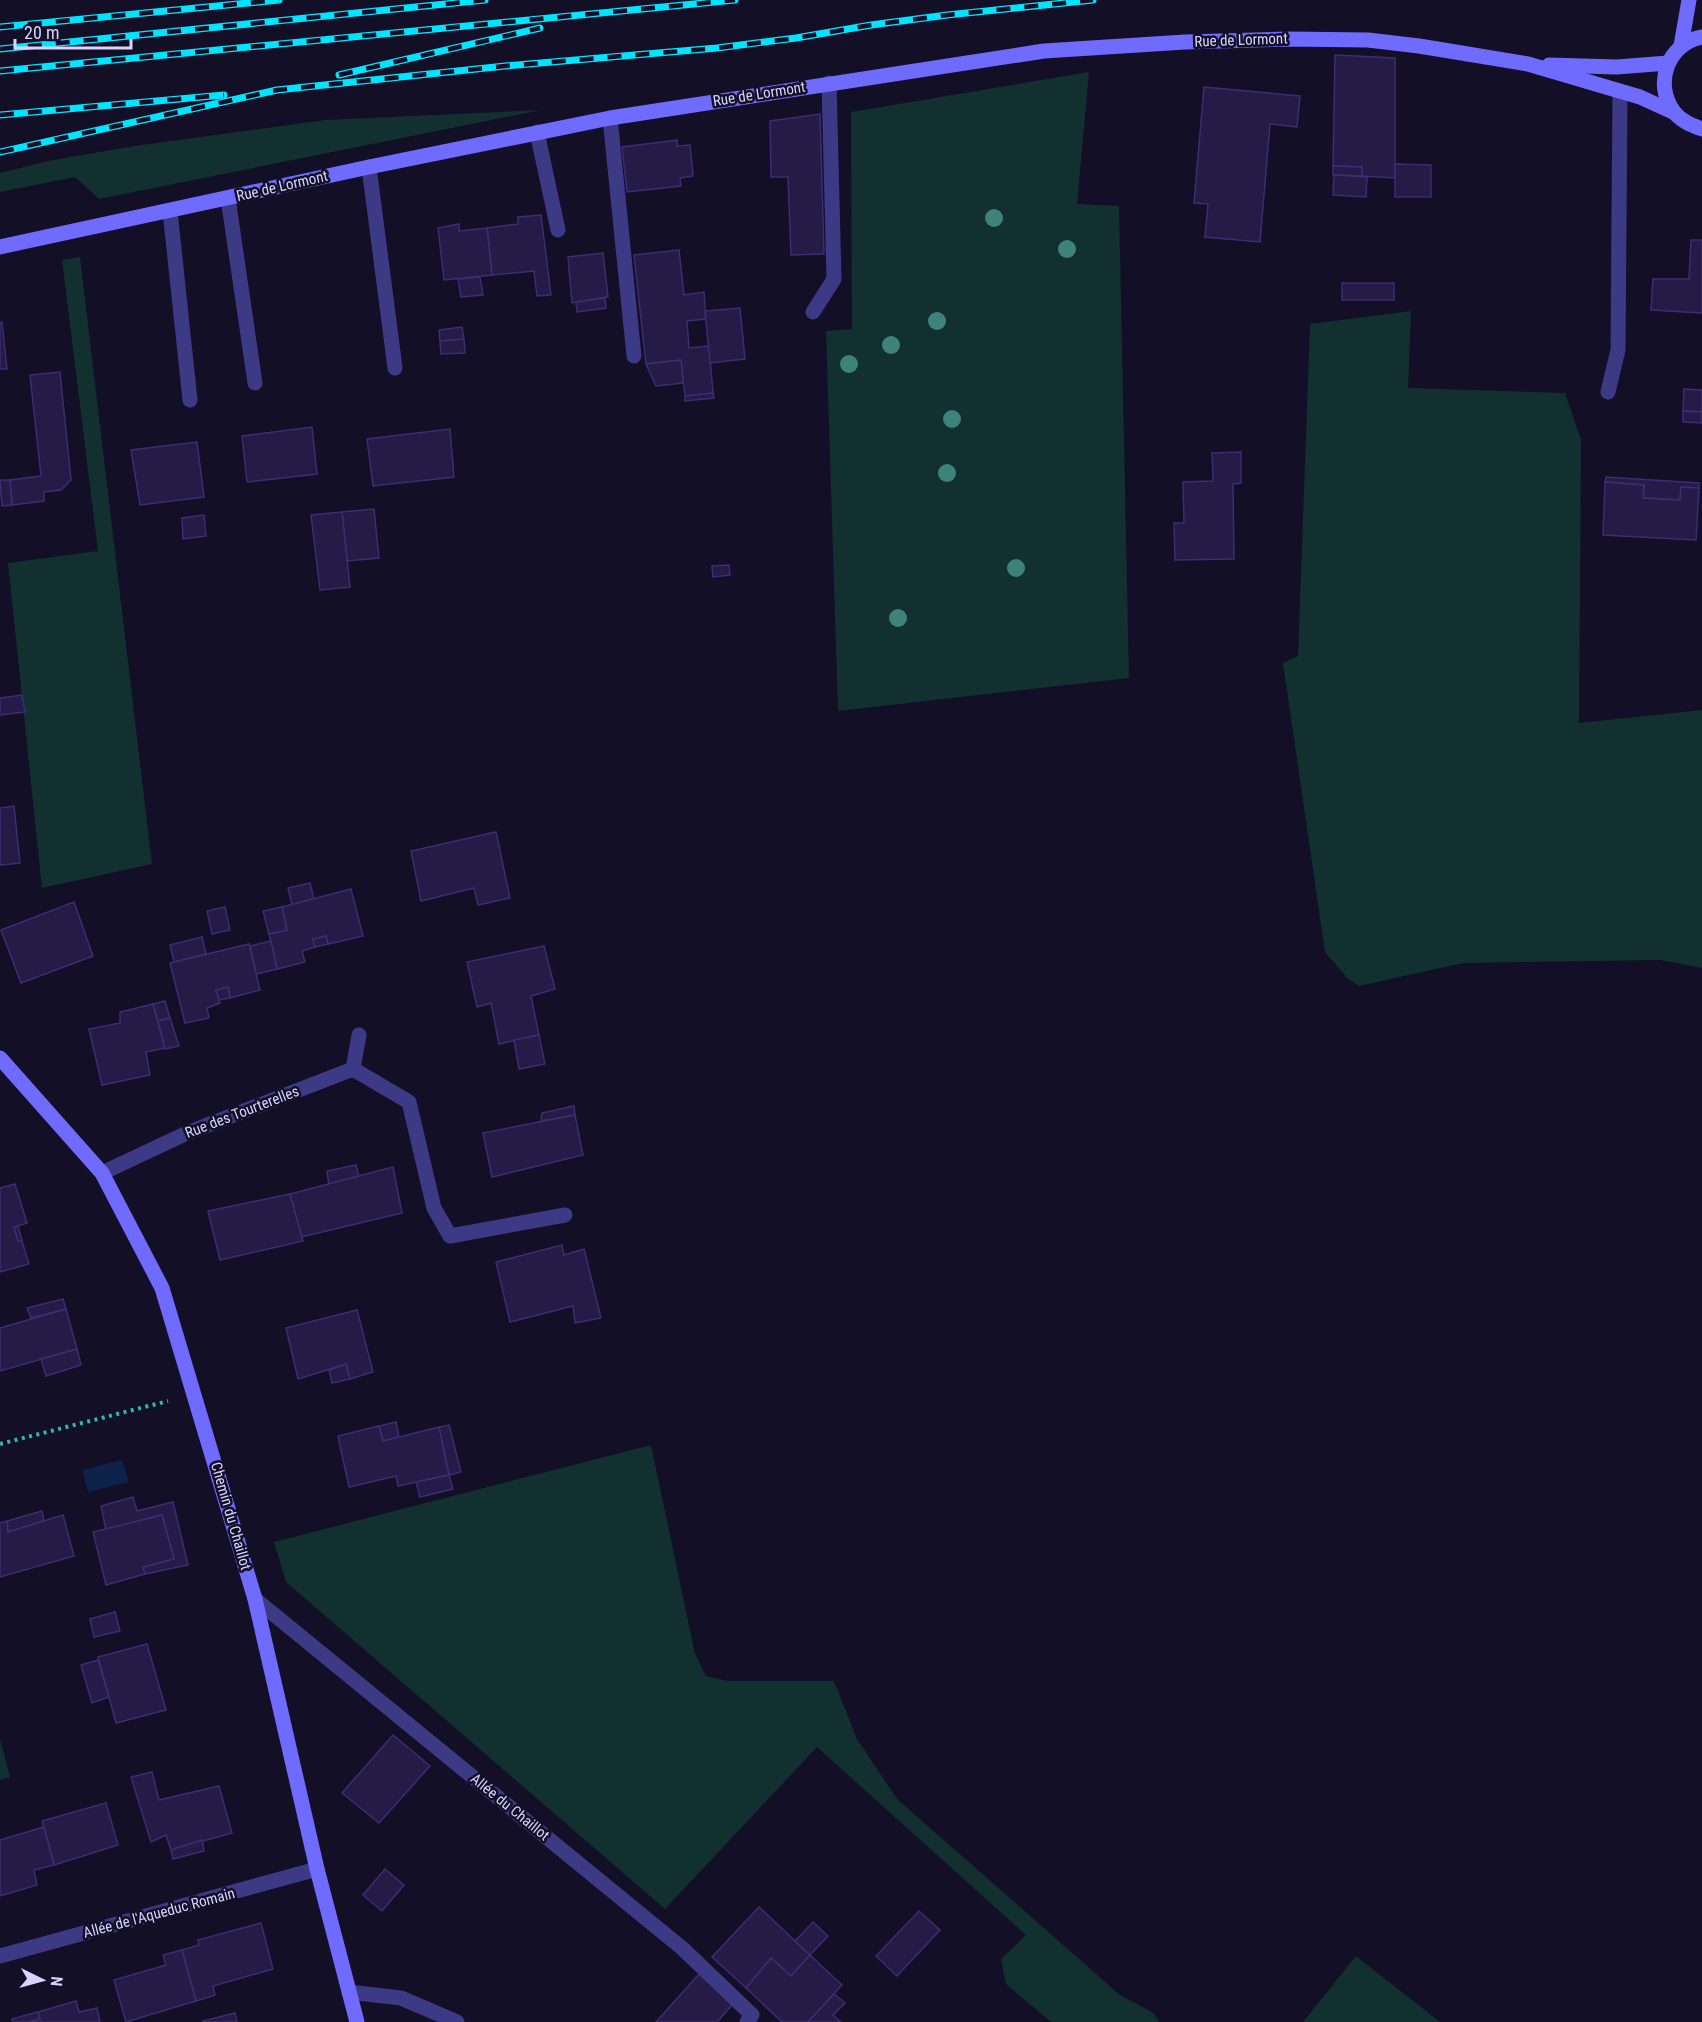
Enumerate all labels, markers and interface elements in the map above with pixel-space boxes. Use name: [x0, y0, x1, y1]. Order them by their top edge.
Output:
scale bar: [15, 12, 130, 50]
text: 20 m: [24, 22, 59, 43]
street label: Rue de Lormont: [1194, 29, 1288, 51]
street label: Rue de Lormont: [711, 78, 807, 110]
street label: Rue de Lormont: [234, 167, 330, 205]
street label: Rue des Tourterelles: [182, 1082, 302, 1142]
street label: Chemin du Chaillot: [207, 1460, 255, 1572]
street label: Allée du Chaillot: [467, 1770, 553, 1844]
street label: Allée de l'Aqueduc Romain: [81, 1884, 237, 1942]
north arrow: [12, 1950, 72, 2010]
text: N: [47, 1976, 66, 1987]

